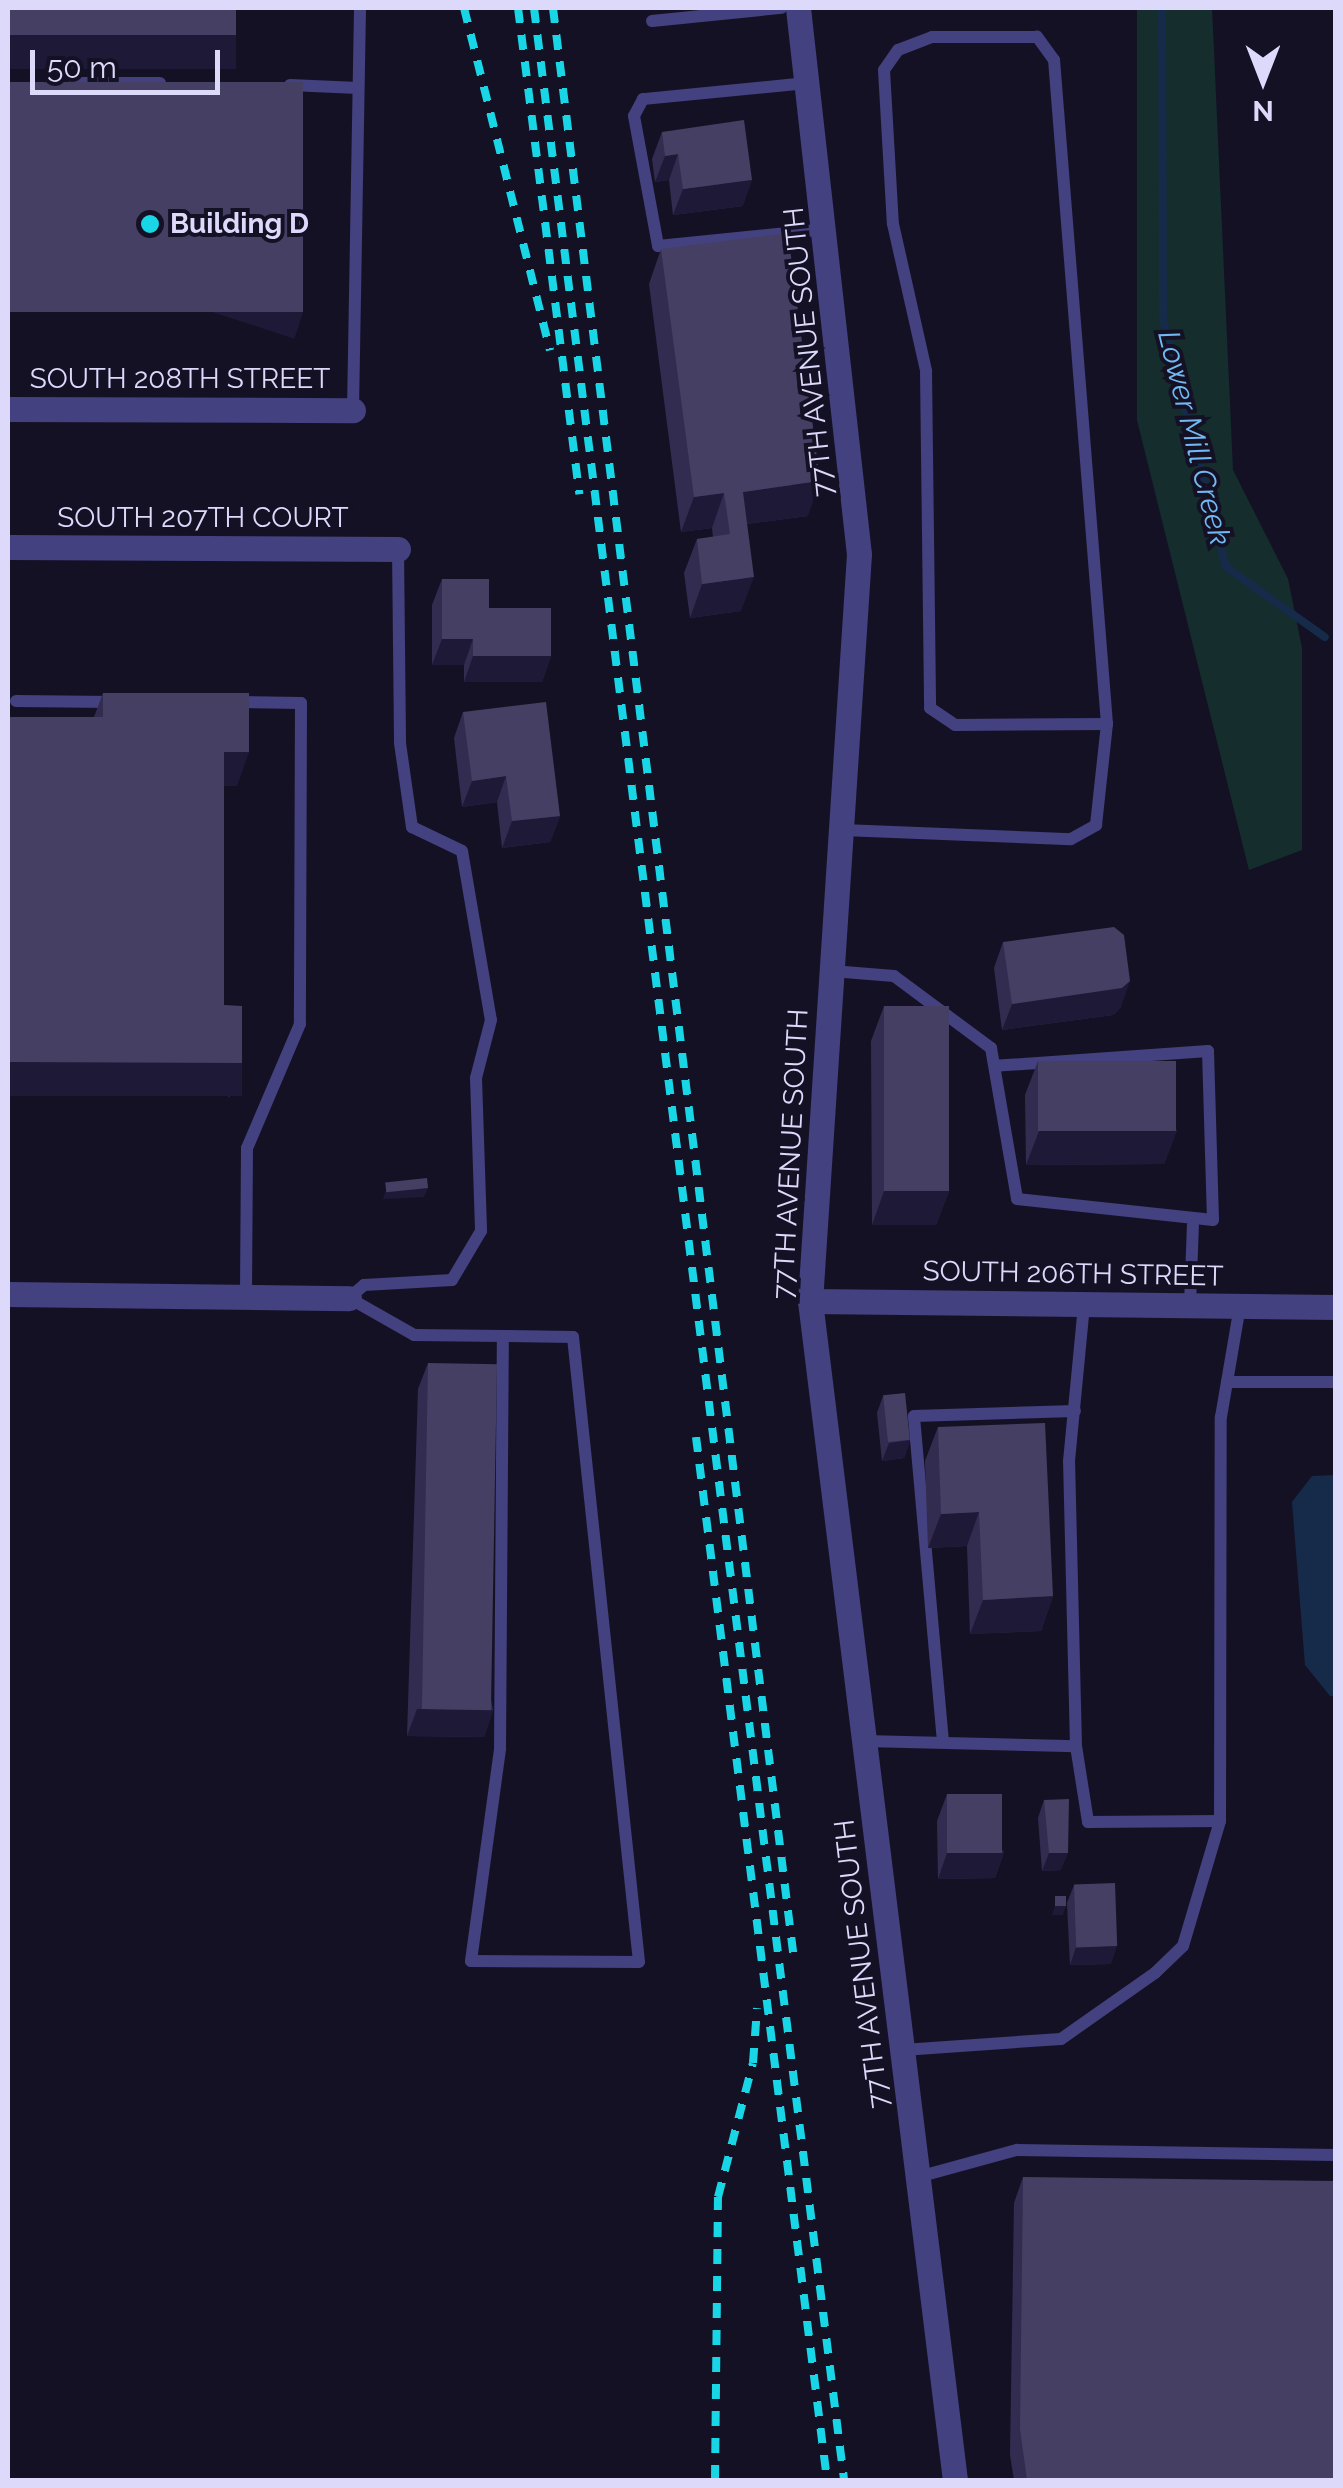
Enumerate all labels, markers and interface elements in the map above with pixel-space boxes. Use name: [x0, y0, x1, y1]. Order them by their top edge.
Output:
scale bar: [35, 30, 225, 92]
north arrow: [1213, 30, 1313, 130]
text: 50 m: [47, 50, 117, 85]
text: N: [1252, 94, 1274, 127]
street label: 77TH AVENUE SOUTH: [777, 205, 841, 499]
place label: Building D: [170, 207, 309, 241]
marker: Building D: [139, 213, 161, 235]
water label: Lower Mill Creek: [1150, 326, 1238, 550]
street label: SOUTH 208TH STREET: [30, 362, 330, 396]
street label: SOUTH 207TH COURT: [57, 501, 349, 535]
street label: 77TH AVENUE SOUTH: [767, 1007, 815, 1301]
street label: SOUTH 206TH STREET: [922, 1255, 1224, 1293]
street label: 77TH AVENUE SOUTH: [828, 1817, 896, 2111]

